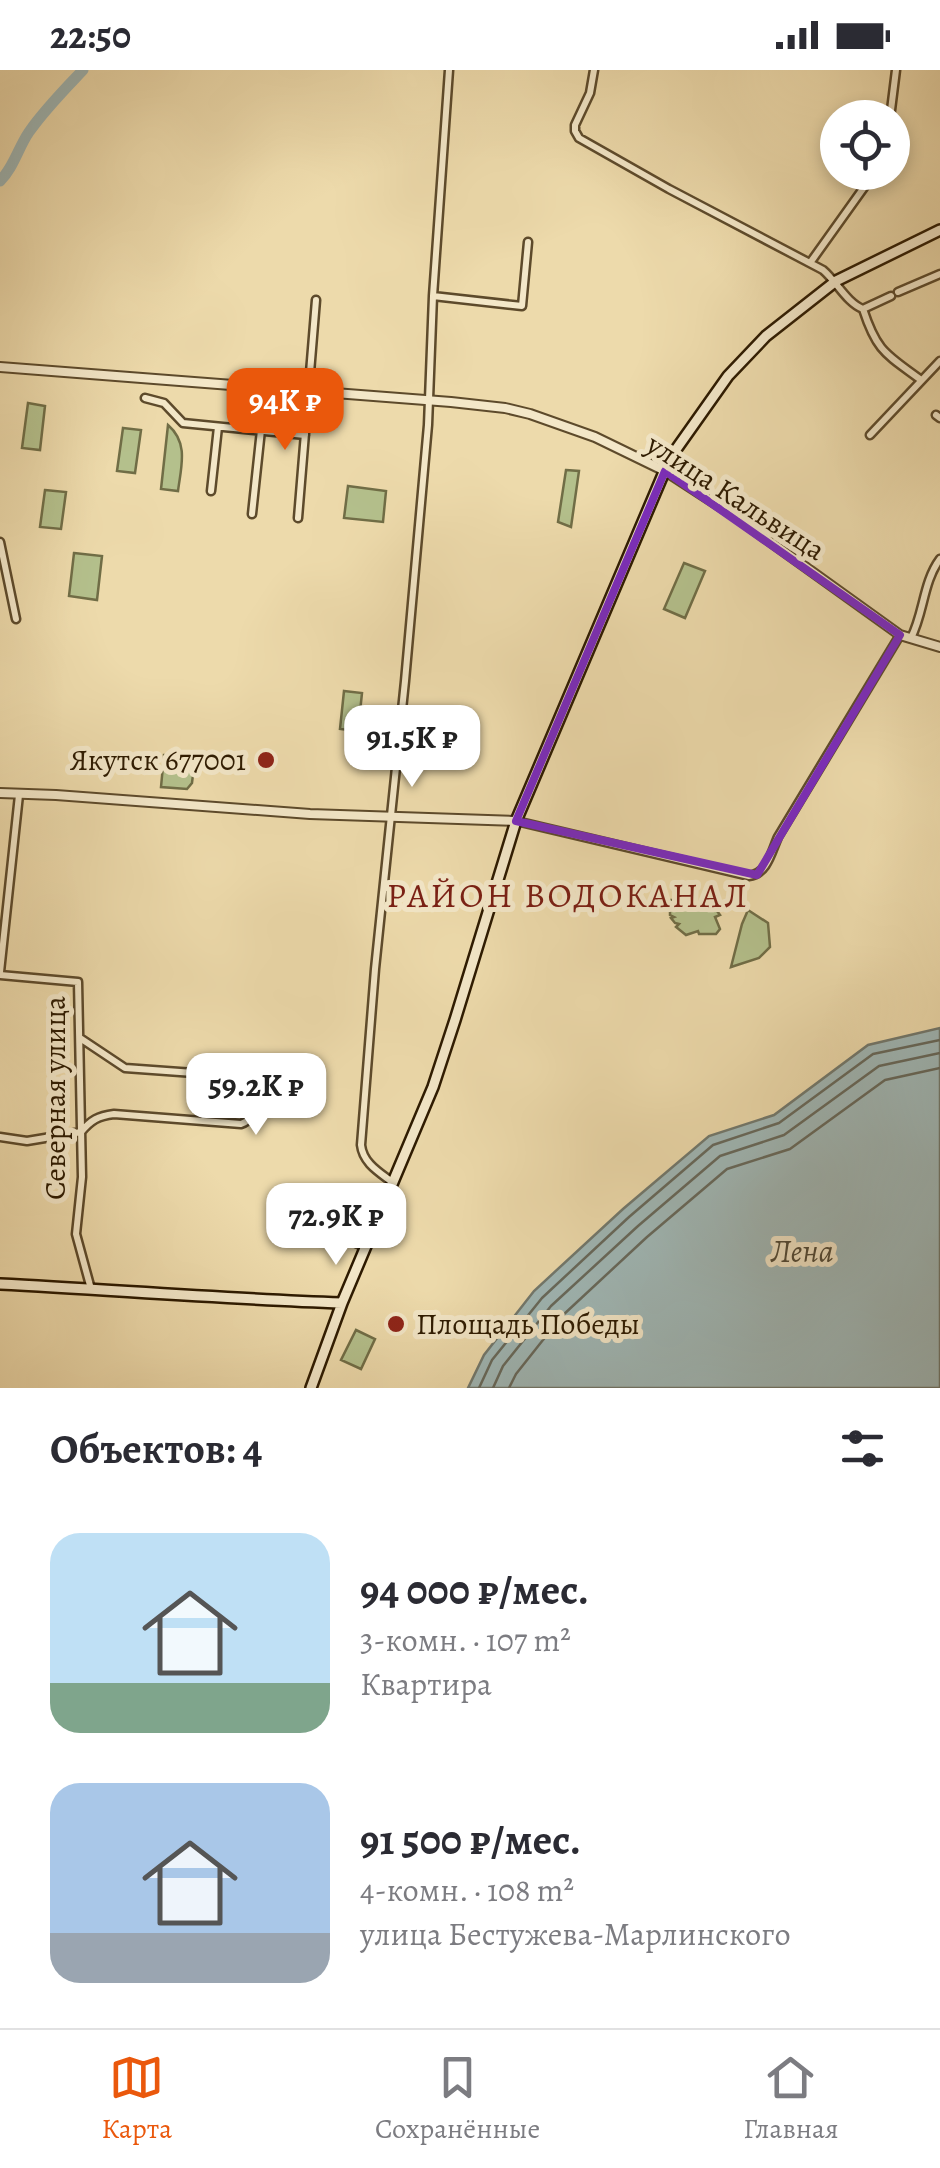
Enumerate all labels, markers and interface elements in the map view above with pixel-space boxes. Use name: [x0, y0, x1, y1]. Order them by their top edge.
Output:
text: 22:50: [50, 9, 131, 61]
map controls: [820, 100, 910, 190]
button: locate: [820, 100, 910, 190]
pin: 94K ₽: [215, 368, 355, 453]
text: 94K ₽: [249, 378, 321, 422]
street label: улица Кальвица: [638, 424, 833, 570]
pin: 91.5K ₽: [320, 705, 504, 790]
text: 91.5K ₽: [366, 715, 458, 759]
place label: Якутск 677001: [70, 740, 246, 780]
marker: Якутск 677001: [255, 749, 277, 771]
district label: РАЙОН ВОДОКАНАЛ: [386, 871, 750, 919]
street label: Северная улица: [35, 996, 75, 1200]
pin: 59.2K ₽: [164, 1053, 348, 1138]
text: 59.2K ₽: [208, 1063, 304, 1107]
pin: 72.9K ₽: [244, 1183, 428, 1268]
text: 72.9K ₽: [288, 1193, 384, 1237]
water label: Лена: [769, 1229, 834, 1273]
place label: Площадь Победы: [416, 1304, 640, 1344]
marker: Площадь Победы: [385, 1313, 407, 1335]
text: Объектов: 4: [50, 1420, 262, 1477]
icon: filters: [835, 1421, 890, 1476]
text: 94 000 ₽/мес.: [360, 1561, 589, 1618]
icon: home: [130, 1573, 250, 1693]
text: 3-комн. · 107 m²: [360, 1618, 571, 1662]
text: Квартира: [360, 1662, 492, 1706]
text: 91 500 ₽/мес.: [360, 1811, 581, 1868]
icon: home: [130, 1823, 250, 1943]
text: 4-комн. · 108 m²: [360, 1868, 574, 1912]
text: улица Бестужева-Марлинского: [360, 1912, 791, 1956]
tab: Карта: [102, 2050, 172, 2148]
tab: Сохранённые: [375, 2050, 540, 2148]
tab: Главная: [743, 2050, 838, 2148]

